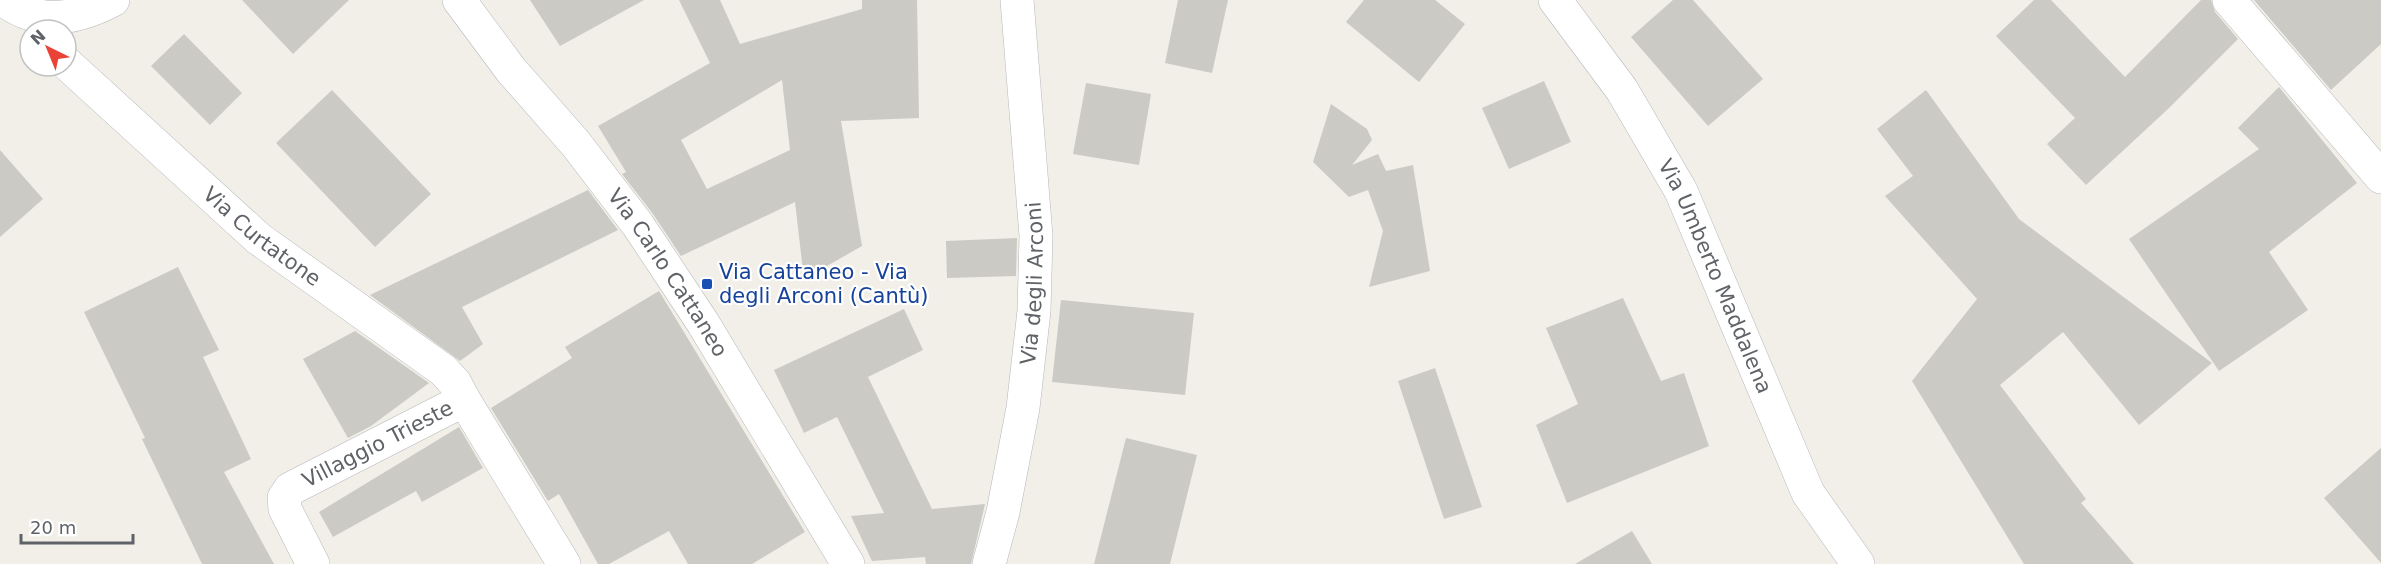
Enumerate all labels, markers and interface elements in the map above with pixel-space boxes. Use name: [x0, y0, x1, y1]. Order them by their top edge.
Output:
north arrow: [18, 18, 78, 78]
text: N: [27, 26, 49, 49]
street label: Via Umberto Maddalena: [1653, 155, 1777, 397]
street label: Via Curtatone: [198, 182, 325, 291]
street label: Via Carlo Cattaneo: [603, 184, 732, 361]
street label: Via degli Arconi: [1016, 201, 1048, 366]
place label: Via Cattaneo - Via degli Arconi (Cantù): [719, 260, 928, 308]
marker: Via Cattaneo - Via degli Arconi (Cantù): [700, 277, 714, 291]
street label: Villaggio Trieste: [298, 396, 457, 493]
scale bar: [21, 507, 134, 545]
text: 20 m: [30, 517, 76, 538]

